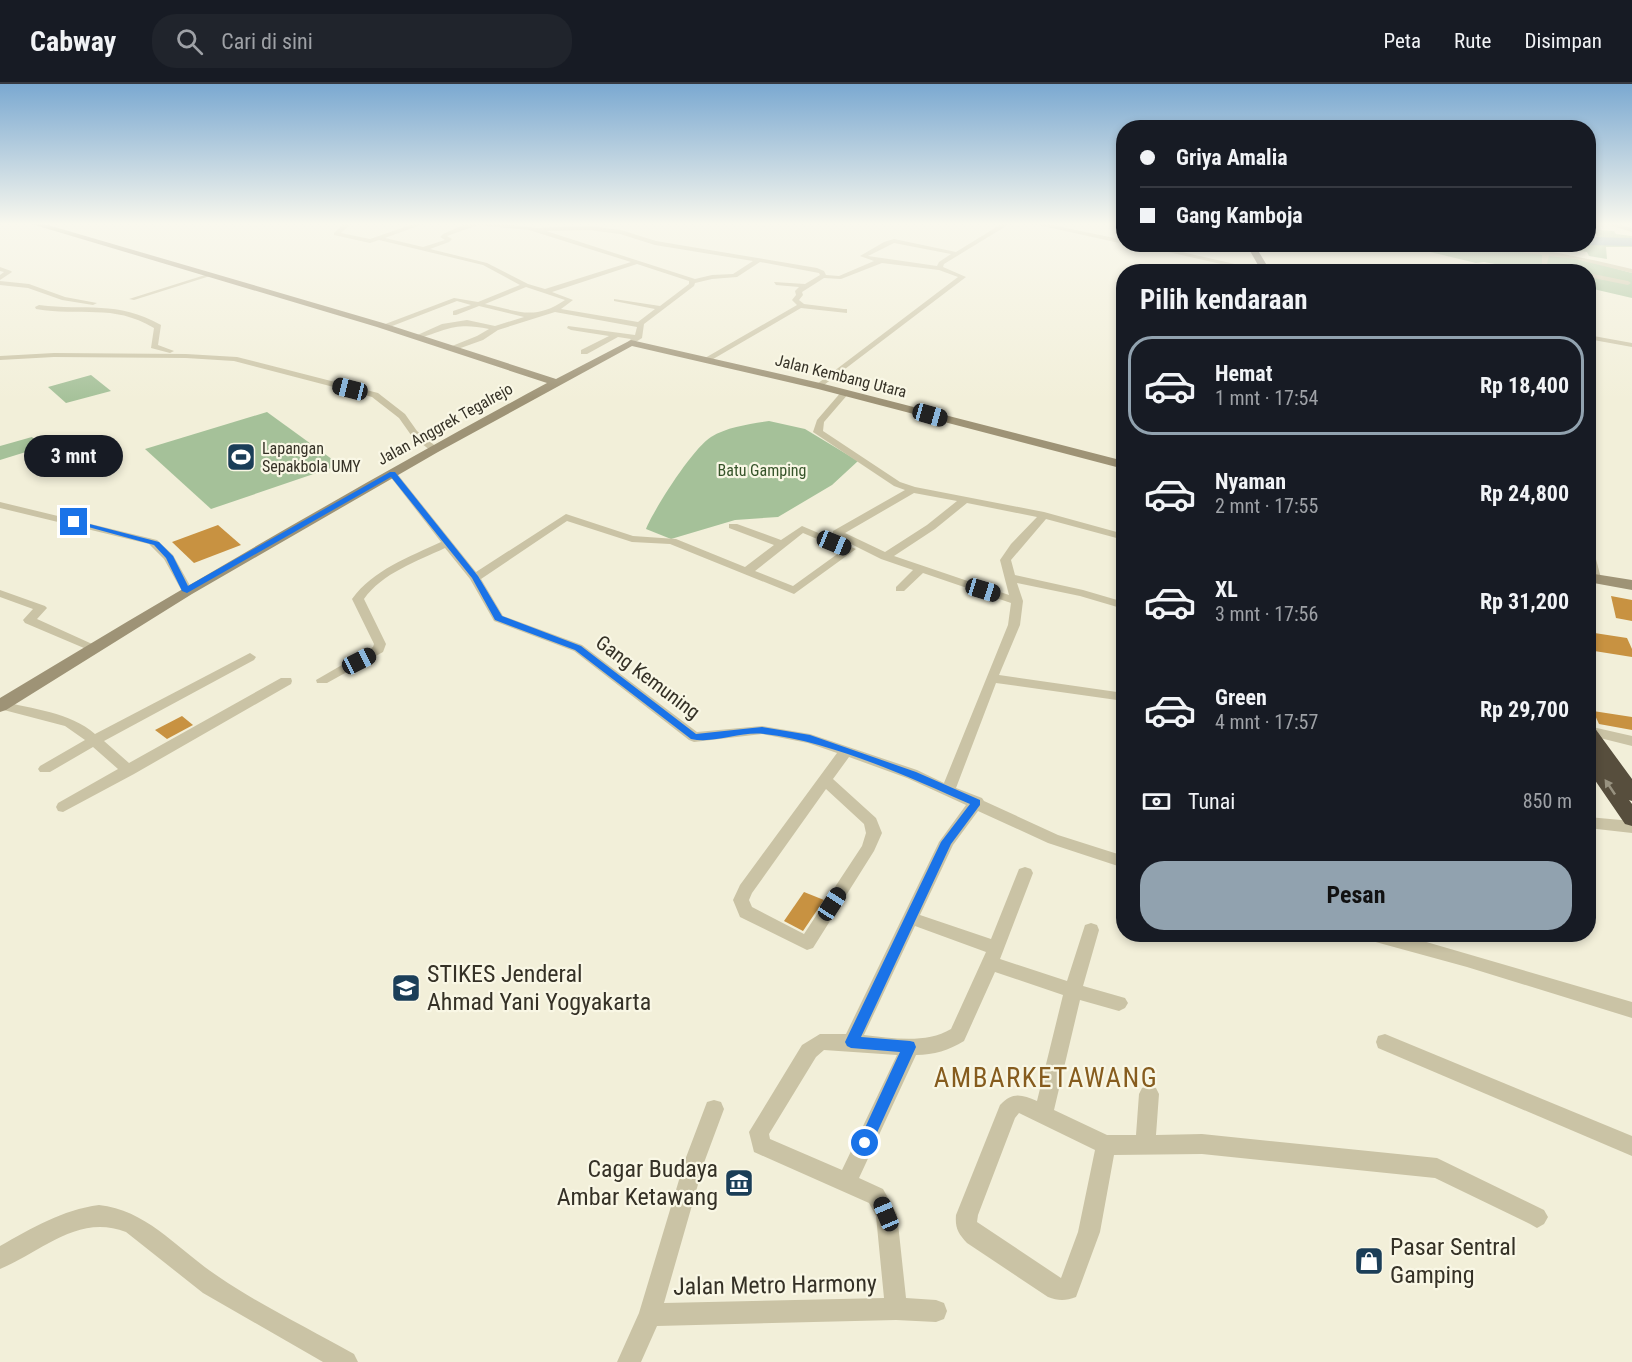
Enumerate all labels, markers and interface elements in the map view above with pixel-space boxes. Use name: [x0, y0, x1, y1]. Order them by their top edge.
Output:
search box: [152, 14, 572, 68]
text: Cabway: [30, 25, 116, 58]
icon: search: [173, 25, 206, 58]
text: Cari di sini: [221, 29, 313, 54]
text: Peta: [1383, 29, 1421, 53]
text: Rute: [1454, 29, 1491, 53]
text: Disimpan: [1524, 29, 1602, 53]
text: Griya Amalia: [1176, 145, 1288, 170]
text: Gang Kamboja: [1176, 203, 1303, 228]
text: Pilih kendaraan: [1140, 284, 1308, 316]
street label: Jalan Kembang Utara: [773, 350, 909, 402]
icon: car: [1143, 359, 1197, 413]
text: Hemat: [1215, 361, 1272, 386]
text: Rp 18,400: [1480, 373, 1569, 398]
car: [330, 376, 370, 402]
street label: Jalan Anggrek Tegalrejo: [374, 379, 516, 469]
text: 1 mnt · 17:54: [1215, 386, 1318, 410]
car: [910, 401, 950, 429]
callout: 3 mnt: [25, 435, 124, 477]
place label: Lapangan Sepakbola UMY: [262, 439, 361, 476]
sports icon: Lapangan Sepakbola UMY: [225, 441, 257, 473]
text: 3 mnt: [51, 444, 96, 468]
park label: Batu Gamping: [718, 461, 806, 480]
icon: car: [1143, 467, 1197, 521]
text: Nyaman: [1215, 469, 1286, 494]
text: Rp 24,800: [1480, 481, 1569, 506]
text: 2 mnt · 17:55: [1215, 494, 1318, 518]
route end: [60, 508, 87, 535]
car: [814, 528, 854, 558]
icon: car: [1143, 575, 1197, 629]
car: [963, 576, 1003, 604]
text: XL: [1215, 577, 1238, 602]
text: Rp 31,200: [1480, 589, 1569, 614]
text: 3 mnt · 17:56: [1215, 602, 1318, 626]
street label: Gang Kemuning: [591, 630, 705, 724]
car: [339, 645, 379, 677]
icon: car: [1143, 683, 1197, 737]
text: Green: [1215, 685, 1267, 710]
text: Rp 29,700: [1480, 697, 1569, 722]
text: 4 mnt · 17:57: [1215, 710, 1318, 734]
one-way arrow: [1604, 780, 1616, 796]
icon: cash: [1140, 785, 1173, 818]
text: Tunai: [1188, 789, 1235, 814]
text: 850 m: [1523, 789, 1572, 813]
button: Pesan: [1140, 861, 1572, 930]
car: [815, 884, 849, 924]
place label: STIKES Jenderal Ahmad Yani Yogyakarta: [427, 960, 651, 1016]
school or university icon: STIKES Jenderal Ahmad Yani Yogyakarta: [390, 972, 422, 1004]
district label: AMBARKETAWANG: [934, 1062, 1158, 1094]
route start: [851, 1129, 878, 1156]
place label: Cagar Budaya Ambar Ketawang: [557, 1155, 718, 1211]
museum icon: Cagar Budaya Ambar Ketawang: [723, 1167, 755, 1199]
car: [871, 1194, 901, 1234]
place label: Pasar Sentral Gamping: [1390, 1233, 1516, 1289]
shop icon: Pasar Sentral Gamping: [1353, 1245, 1385, 1277]
street label: Jalan Metro Harmony: [673, 1269, 877, 1301]

